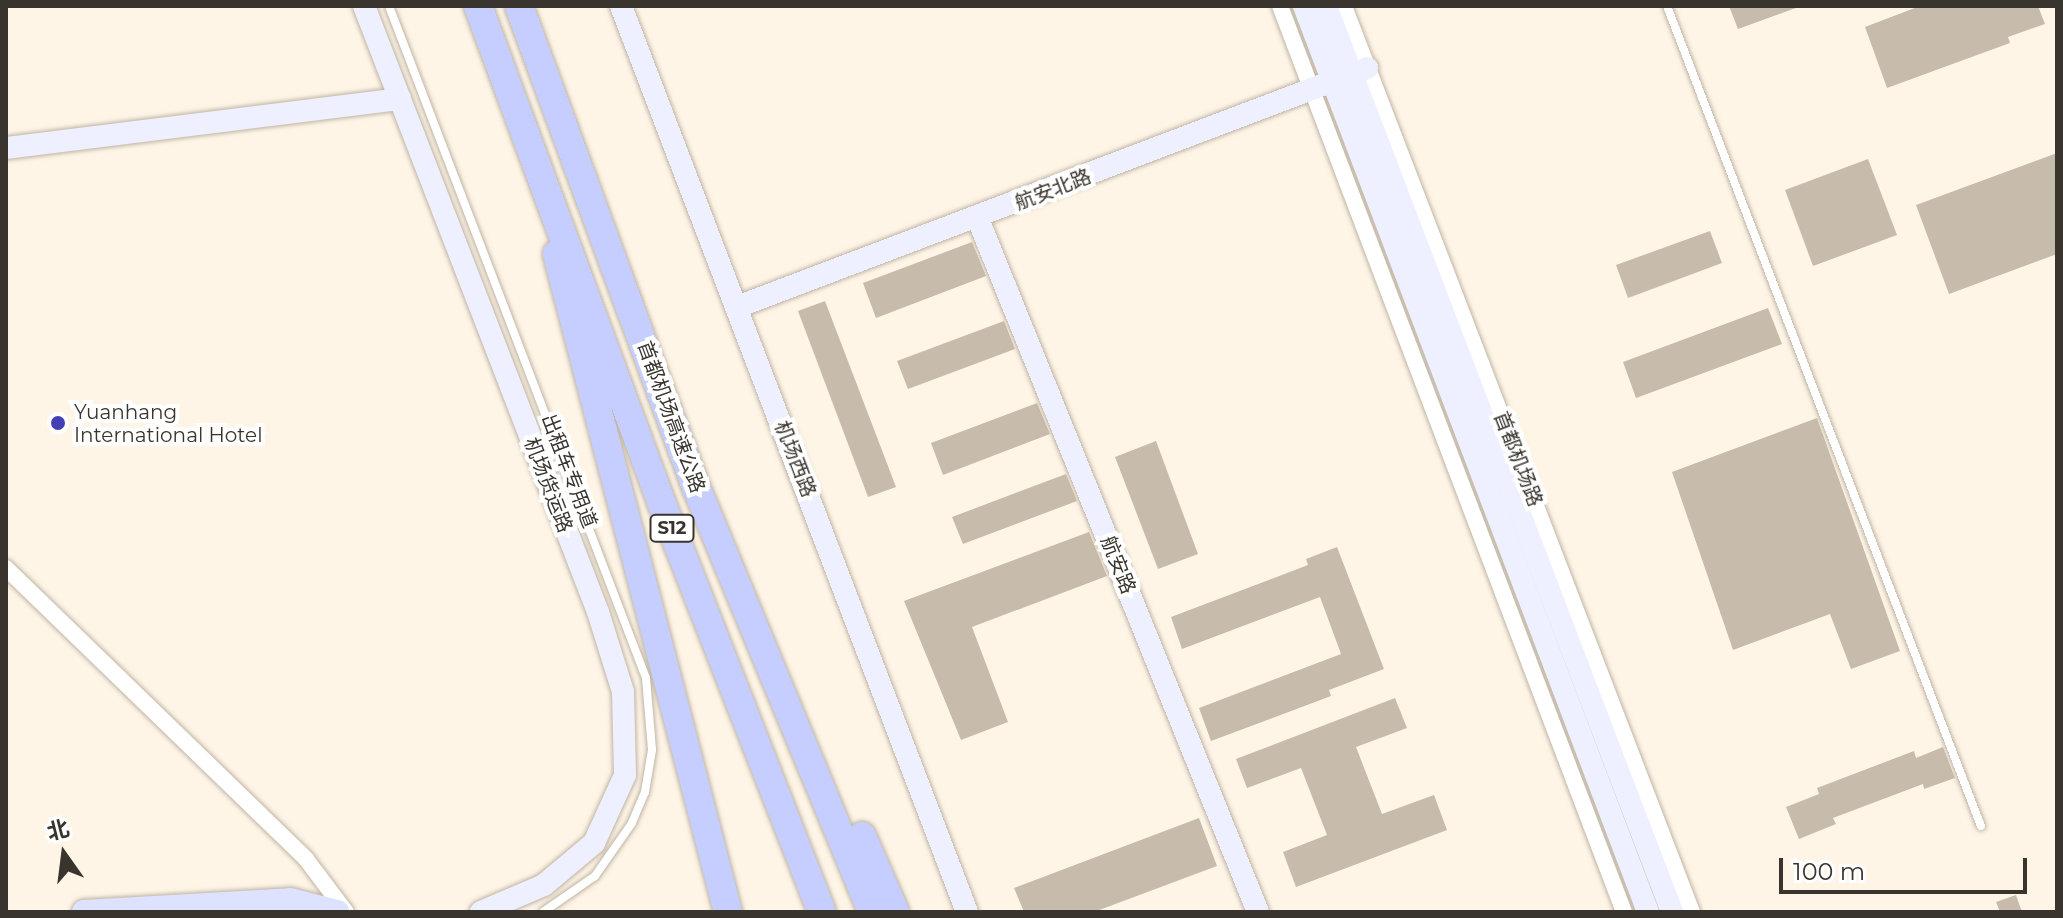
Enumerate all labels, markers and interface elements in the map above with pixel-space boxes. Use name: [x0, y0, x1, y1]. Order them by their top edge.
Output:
street label: 航安北路: [1011, 164, 1095, 216]
street label: 首都机场高速公路: [632, 338, 710, 496]
place label: Yuanhang International Hotel: [74, 400, 263, 447]
street label: 首都机场路: [1489, 408, 1547, 510]
street label: 出租车专用道: [536, 411, 602, 531]
marker: Yuanhang International Hotel: [49, 414, 67, 432]
street label: 机场西路: [769, 417, 821, 501]
street label: 机场货运路: [519, 434, 577, 536]
road number: S12: [648, 514, 696, 542]
street label: 航安路: [1096, 533, 1140, 597]
north arrow: [24, 814, 104, 894]
text: 北: [44, 814, 72, 846]
scale bar: [1783, 842, 2031, 892]
text: 100 m: [1793, 857, 1865, 886]

